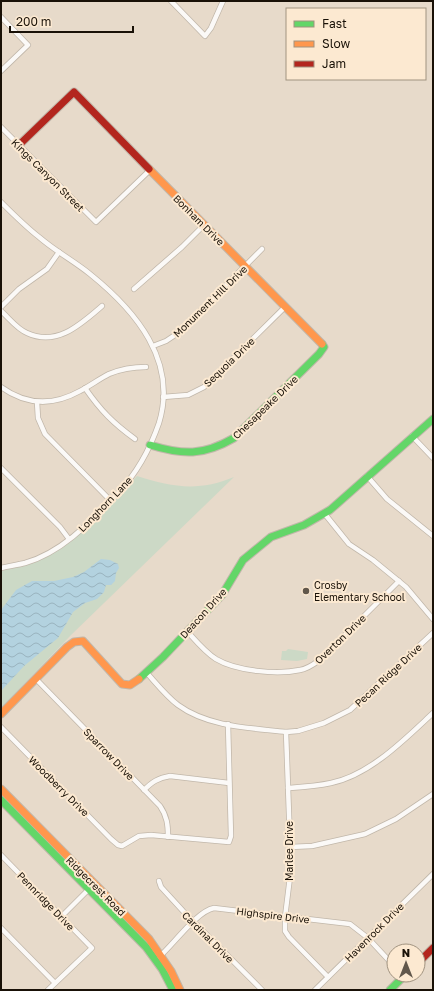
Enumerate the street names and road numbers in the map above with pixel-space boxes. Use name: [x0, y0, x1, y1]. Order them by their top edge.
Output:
street label: Kings Canyon Street: [9, 136, 87, 214]
street label: Bonham Drive: [171, 192, 227, 248]
street label: Monument Hill Drive: [171, 263, 250, 339]
street label: Sequoia Drive: [201, 335, 257, 389]
street label: Chesapeake Drive: [230, 373, 300, 441]
street label: Longhorn Lane: [76, 474, 134, 534]
street label: Deacon Drive: [177, 585, 229, 641]
street label: Overton Drive: [312, 612, 368, 666]
street label: Pecan Ridge Drive: [352, 641, 424, 709]
street label: Sparrow Drive: [81, 726, 137, 782]
street label: Woodberry Drive: [26, 753, 92, 819]
street label: Marlee Drive: [283, 821, 295, 881]
street label: Ridgecrest Road: [64, 854, 128, 918]
street label: Pennridge Drive: [15, 869, 77, 933]
street label: Havenrock Drive: [342, 900, 406, 964]
street label: Highspire Drive: [236, 905, 310, 925]
street label: Cardinal Drive: [180, 909, 236, 965]

